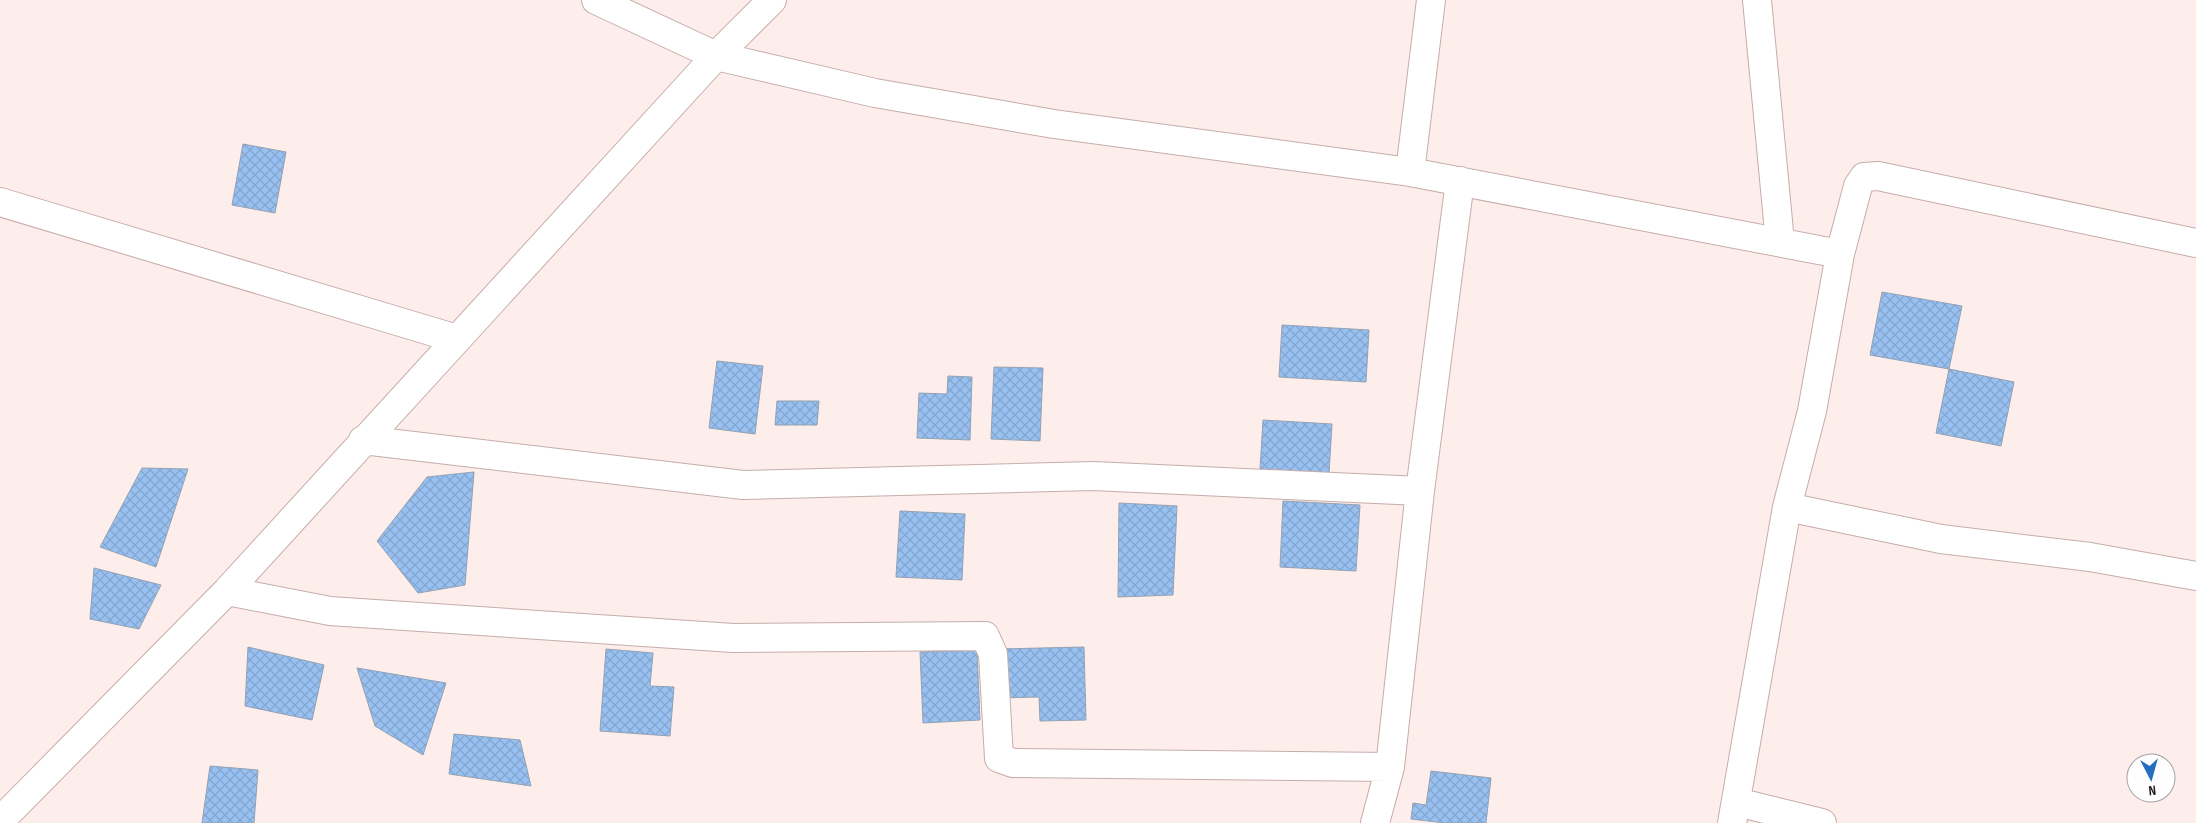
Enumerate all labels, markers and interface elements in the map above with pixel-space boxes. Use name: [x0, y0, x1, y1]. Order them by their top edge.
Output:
north arrow: [2126, 753, 2176, 803]
text: N: [2148, 782, 2157, 799]

